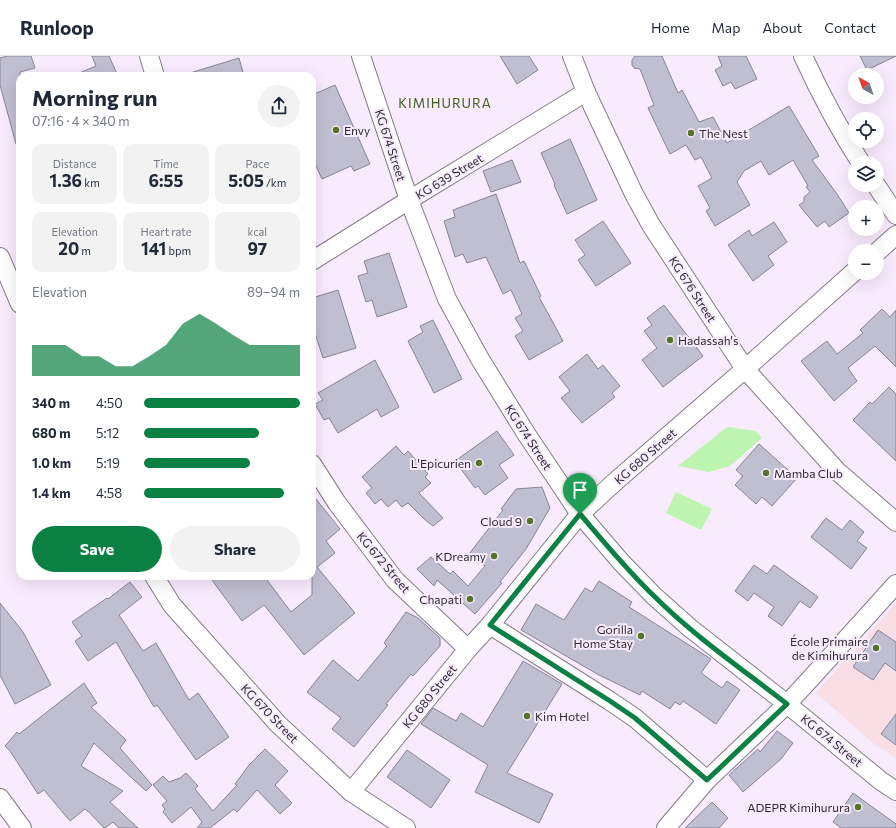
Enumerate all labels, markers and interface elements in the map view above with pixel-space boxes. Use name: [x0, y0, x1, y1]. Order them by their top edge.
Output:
text: Runloop: [20, 16, 94, 39]
text: Home: [651, 19, 690, 36]
text: Map: [712, 19, 740, 36]
text: About: [762, 19, 802, 36]
text: Contact: [824, 19, 876, 36]
north arrow: [848, 68, 884, 104]
map controls: [848, 68, 884, 280]
text: Morning run: [32, 84, 158, 111]
button: share: [258, 85, 300, 127]
district label: KIMIHURURA: [398, 95, 492, 111]
street label: KG 674 Street: [373, 107, 409, 183]
button: locate: [848, 112, 884, 148]
text: 07:16 · 4 × 340 m: [32, 113, 130, 129]
place label: Envy: [344, 123, 370, 137]
marker: Envy: [331, 125, 341, 135]
place label: The Nest: [699, 126, 748, 140]
marker: The Nest: [686, 128, 696, 138]
street label: KG 639 Street: [413, 150, 485, 202]
button: layers: [848, 156, 884, 192]
text: Distance: [53, 157, 97, 170]
text: Time: [153, 157, 179, 170]
text: Pace: [245, 157, 269, 170]
text: 1.36: [50, 170, 82, 191]
text: 6:55: [149, 170, 183, 191]
text: 5:05: [228, 170, 264, 191]
text: km: [82, 176, 100, 189]
text: /km: [264, 176, 286, 189]
button: +: [848, 200, 884, 236]
text: Elevation: [51, 225, 98, 238]
text: Heart rate: [140, 225, 192, 238]
text: kcal: [247, 225, 267, 238]
text: 20: [58, 238, 79, 259]
text: 141: [141, 238, 166, 259]
text: 97: [247, 238, 267, 259]
text: m: [79, 244, 91, 257]
text: bpm: [166, 244, 191, 257]
button: −: [848, 244, 884, 280]
street label: KG 676 Street: [666, 253, 720, 325]
text: Elevation: [32, 284, 87, 300]
text: 89–94 m: [247, 284, 300, 300]
place label: Hadassah's: [678, 333, 738, 347]
marker: Hadassah's: [665, 335, 675, 345]
text: 340 m: [32, 395, 70, 411]
text: 4:50: [96, 395, 123, 411]
street label: KG 674 Street: [503, 402, 555, 472]
text: 680 m: [32, 425, 71, 441]
text: 5:12: [96, 425, 119, 441]
street label: KG 680 Street: [611, 425, 679, 487]
text: 1.0 km: [32, 455, 71, 471]
text: 5:19: [96, 455, 120, 471]
place label: L'Epicurien: [411, 456, 471, 470]
marker: L'Epicurien: [474, 458, 484, 468]
place label: Mamba Club: [774, 466, 843, 480]
marker: Mamba Club: [761, 468, 771, 478]
pin: [563, 473, 597, 514]
icon: arrive: [569, 479, 591, 501]
text: 1.4 km: [32, 485, 71, 501]
text: 4:58: [96, 485, 122, 501]
place label: Cloud 9: [480, 514, 522, 528]
marker: Cloud 9: [525, 516, 535, 526]
button: Save: [32, 526, 162, 572]
button: Share: [170, 526, 300, 572]
street label: KG 672 Street: [354, 529, 414, 595]
place label: KDreamy: [435, 549, 486, 563]
marker: KDreamy: [489, 551, 499, 561]
place label: Chapati: [419, 592, 462, 606]
marker: Chapati: [465, 594, 475, 604]
place label: Gorilla Home Stay: [574, 622, 633, 650]
marker: Gorilla Home Stay: [636, 631, 646, 641]
place label: École Primaire de Kimihurura: [790, 634, 868, 662]
marker: École Primaire de Kimihurura: [871, 643, 881, 653]
street label: KG 680 Street: [399, 661, 459, 730]
street label: KG 670 Street: [238, 681, 302, 745]
place label: Kim Hotel: [535, 709, 589, 723]
marker: Kim Hotel: [522, 711, 532, 721]
street label: KG 674 Street: [798, 711, 866, 769]
place label: ADEPR Kimihurura: [747, 800, 850, 814]
marker: ADEPR Kimihurura: [853, 802, 863, 812]

